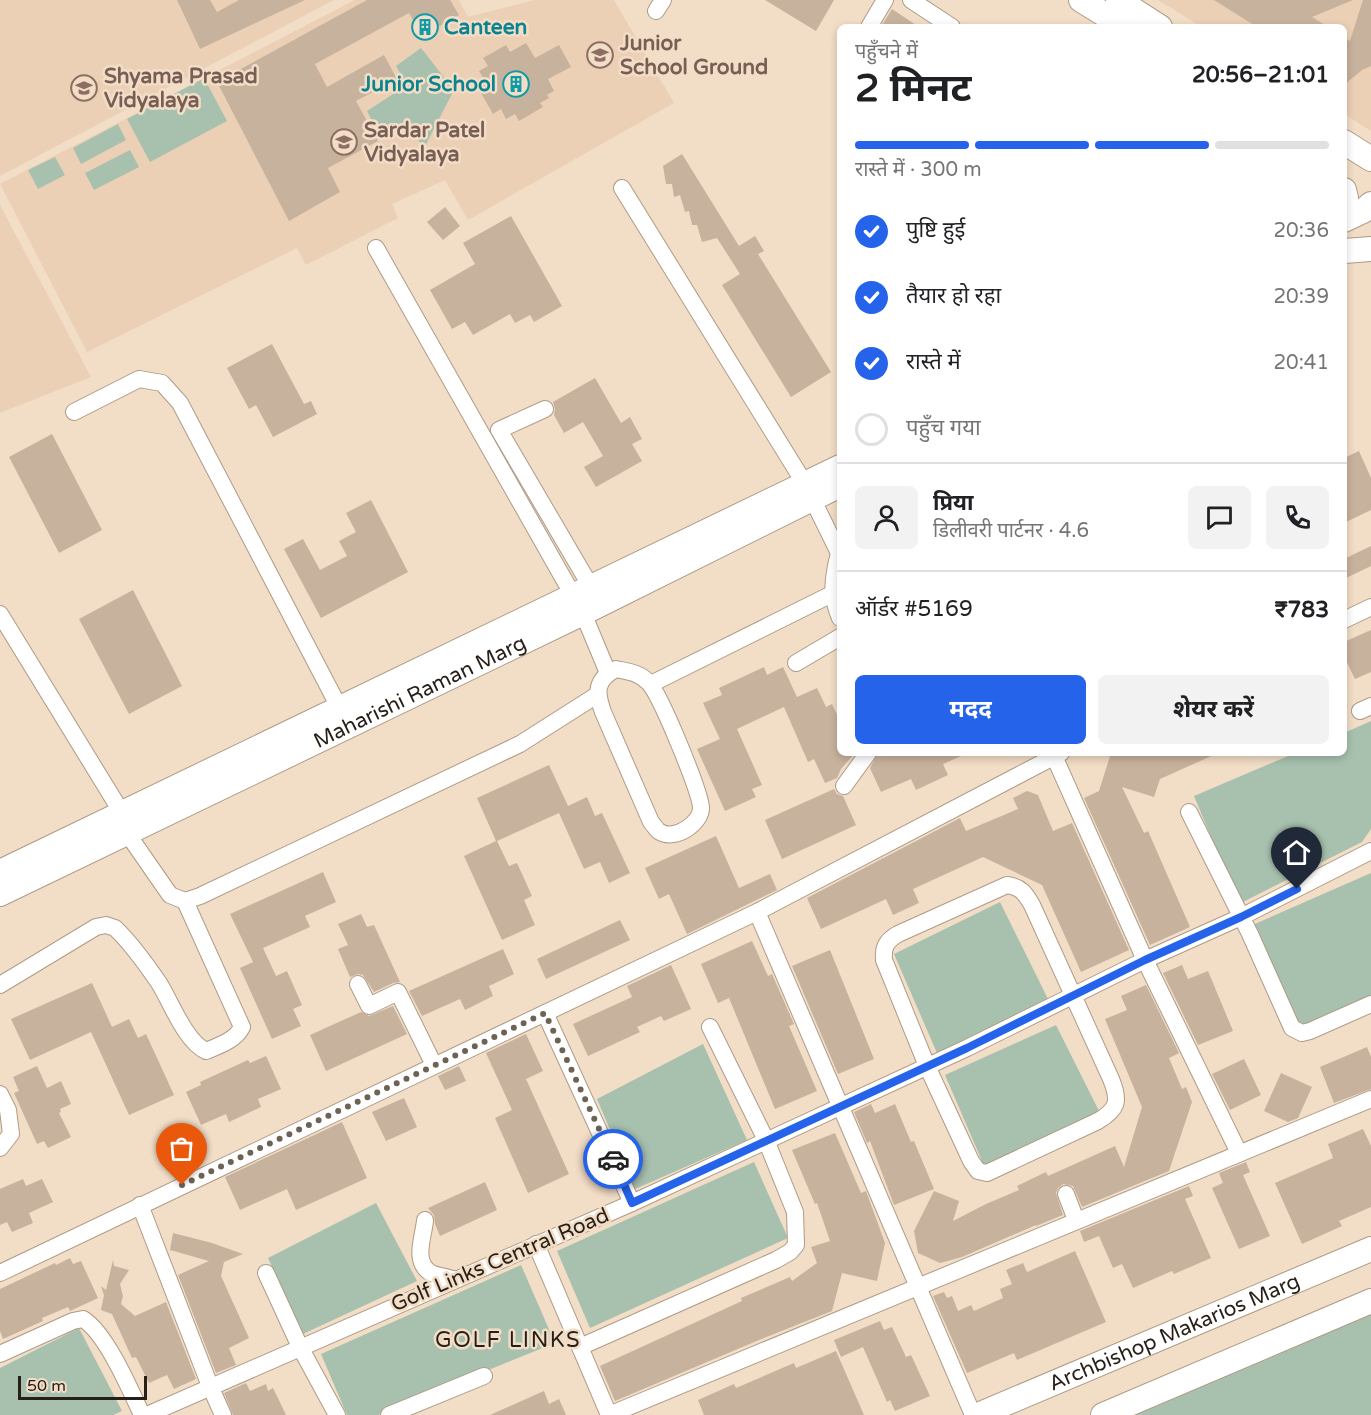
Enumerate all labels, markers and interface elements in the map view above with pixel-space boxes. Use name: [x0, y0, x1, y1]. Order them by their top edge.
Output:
building icon: Canteen: [410, 12, 440, 42]
place label: Canteen: [444, 15, 527, 40]
place label: Junior School Ground: [619, 31, 768, 80]
school or university icon: Junior School Ground: [585, 40, 615, 70]
text: पहुँचने में: [855, 40, 918, 64]
text: 20:56–21:01: [1192, 62, 1329, 88]
place label: Shyama Prasad Vidyalaya: [104, 64, 258, 113]
text: 2 मिनट: [855, 65, 972, 112]
building icon: Junior School: [501, 69, 531, 99]
place label: Junior School: [360, 72, 496, 97]
school or university icon: Shyama Prasad Vidyalaya: [69, 73, 99, 103]
place label: Sardar Patel Vidyalaya: [364, 118, 485, 167]
school or university icon: Sardar Patel Vidyalaya: [329, 127, 359, 157]
text: रास्ते में · 300 m: [855, 158, 982, 182]
icon: check: [855, 215, 888, 248]
text: पुष्टि हुई: [906, 217, 965, 243]
text: 20:36: [1274, 219, 1329, 243]
icon: check: [855, 281, 888, 314]
text: तैयार हो रहा: [906, 283, 1001, 309]
text: 20:39: [1274, 285, 1329, 309]
icon: check: [855, 347, 888, 380]
text: रास्ते में: [906, 349, 961, 375]
text: 20:41: [1274, 351, 1329, 375]
text: पहुँच गया: [906, 415, 981, 441]
button: person: [855, 486, 918, 549]
button: chat: [1188, 486, 1251, 549]
button: phone: [1266, 486, 1329, 549]
text: प्रिया: [933, 490, 973, 516]
text: डिलीवरी पार्टनर · 4.6: [933, 519, 1089, 543]
text: ऑर्डर #5169: [855, 596, 973, 622]
text: ₹783: [1275, 597, 1329, 623]
street label: Maharishi Raman Marg: [309, 630, 530, 753]
button: मदद: [855, 675, 1086, 744]
button: शेयर करें: [1098, 675, 1329, 744]
pin: [1271, 827, 1322, 889]
icon: home: [1280, 836, 1313, 869]
pin: [156, 1123, 207, 1185]
courier: [583, 1129, 643, 1189]
icon: bag: [165, 1132, 198, 1165]
icon: car: [597, 1143, 630, 1176]
street label: Golf Links Central Road: [387, 1203, 613, 1317]
street label: Archbishop Makarios Marg: [1045, 1268, 1303, 1396]
district label: GOLF LINKS: [435, 1327, 581, 1353]
scale bar: [18, 1373, 147, 1400]
text: 50 m: [27, 1376, 66, 1396]

